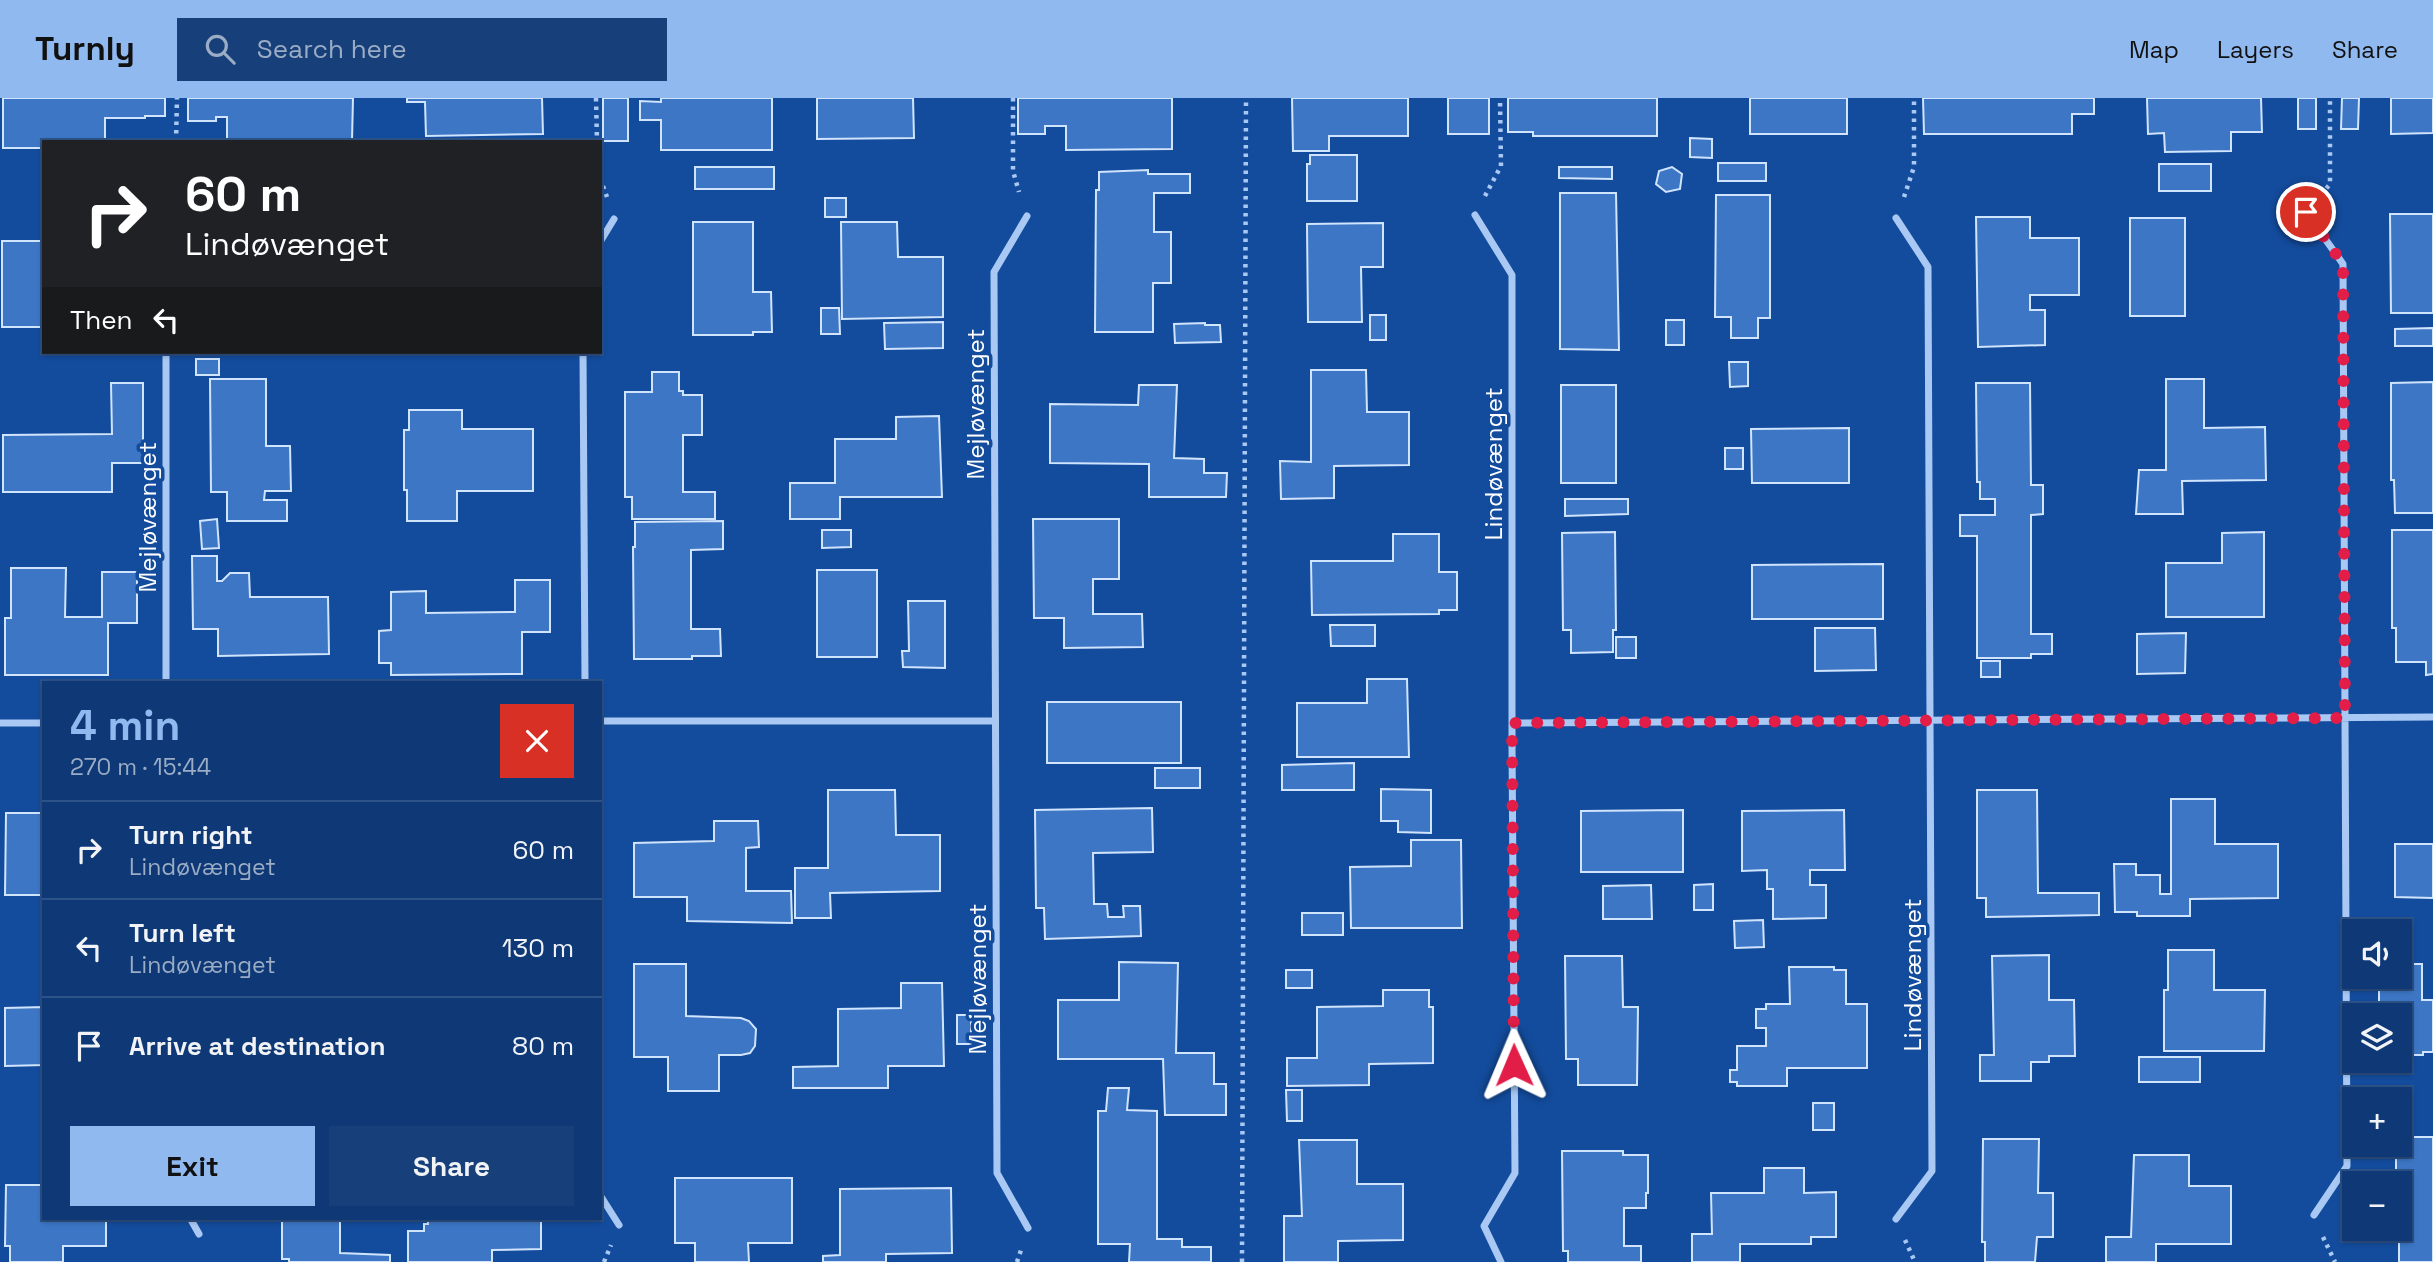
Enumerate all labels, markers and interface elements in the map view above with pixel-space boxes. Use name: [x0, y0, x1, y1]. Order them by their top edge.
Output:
search box: [177, 18, 667, 81]
text: Turnly: [35, 28, 135, 70]
icon: search: [201, 30, 239, 68]
text: Search here: [257, 32, 407, 66]
text: Map: [2129, 34, 2179, 65]
text: Layers: [2217, 34, 2294, 65]
text: Share: [2332, 34, 2398, 65]
text: 60 m: [185, 163, 301, 225]
icon: right: [70, 168, 161, 259]
pin: [2276, 182, 2336, 242]
icon: arrive: [2287, 193, 2325, 231]
text: Lindøvænget: [185, 224, 389, 264]
icon: left: [147, 301, 185, 339]
text: Then: [70, 303, 133, 337]
street label: Mejløvænget: [960, 329, 991, 479]
street label: Lindøvænget: [1478, 387, 1509, 541]
street label: Mejløvænget: [132, 442, 163, 592]
text: 4 min: [70, 699, 180, 752]
button: close: [500, 704, 574, 778]
text: 270 m · 15:44: [70, 752, 211, 782]
text: Turn right: [129, 818, 253, 852]
icon: right: [70, 831, 108, 869]
text: 60 m: [512, 833, 574, 867]
text: Lindøvænget: [129, 852, 276, 882]
street label: Lindøvænget: [1897, 898, 1928, 1052]
street label: Mejløvænget: [962, 904, 993, 1054]
text: Turn left: [129, 916, 236, 950]
map controls: [2342, 919, 2412, 1241]
button: sound: [2342, 919, 2412, 989]
icon: left: [70, 929, 108, 967]
text: 130 m: [502, 931, 574, 965]
text: Lindøvænget: [129, 950, 276, 980]
button: layers: [2342, 1003, 2412, 1073]
icon: arrive: [70, 1027, 108, 1065]
position arrow: [1477, 1028, 1551, 1102]
text: Arrive at destination: [129, 1029, 386, 1063]
text: 80 m: [512, 1029, 574, 1063]
button: +: [2342, 1087, 2412, 1157]
button: Exit: [70, 1126, 315, 1206]
button: Share: [329, 1126, 574, 1206]
button: −: [2342, 1171, 2412, 1241]

